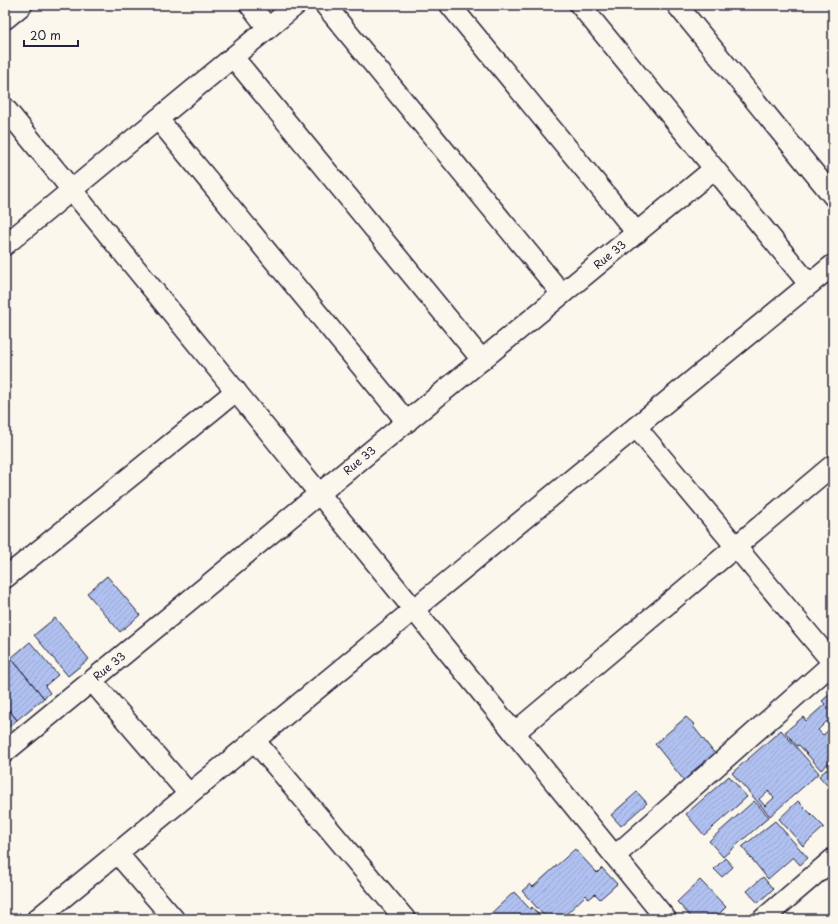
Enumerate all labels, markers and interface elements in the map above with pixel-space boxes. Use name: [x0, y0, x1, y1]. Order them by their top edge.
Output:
scale bar: [24, 22, 78, 48]
text: 20 m: [30, 26, 61, 44]
street label: Rue 33: [589, 236, 629, 273]
street label: Rue 33: [339, 442, 379, 479]
street label: Rue 33: [89, 647, 129, 684]

